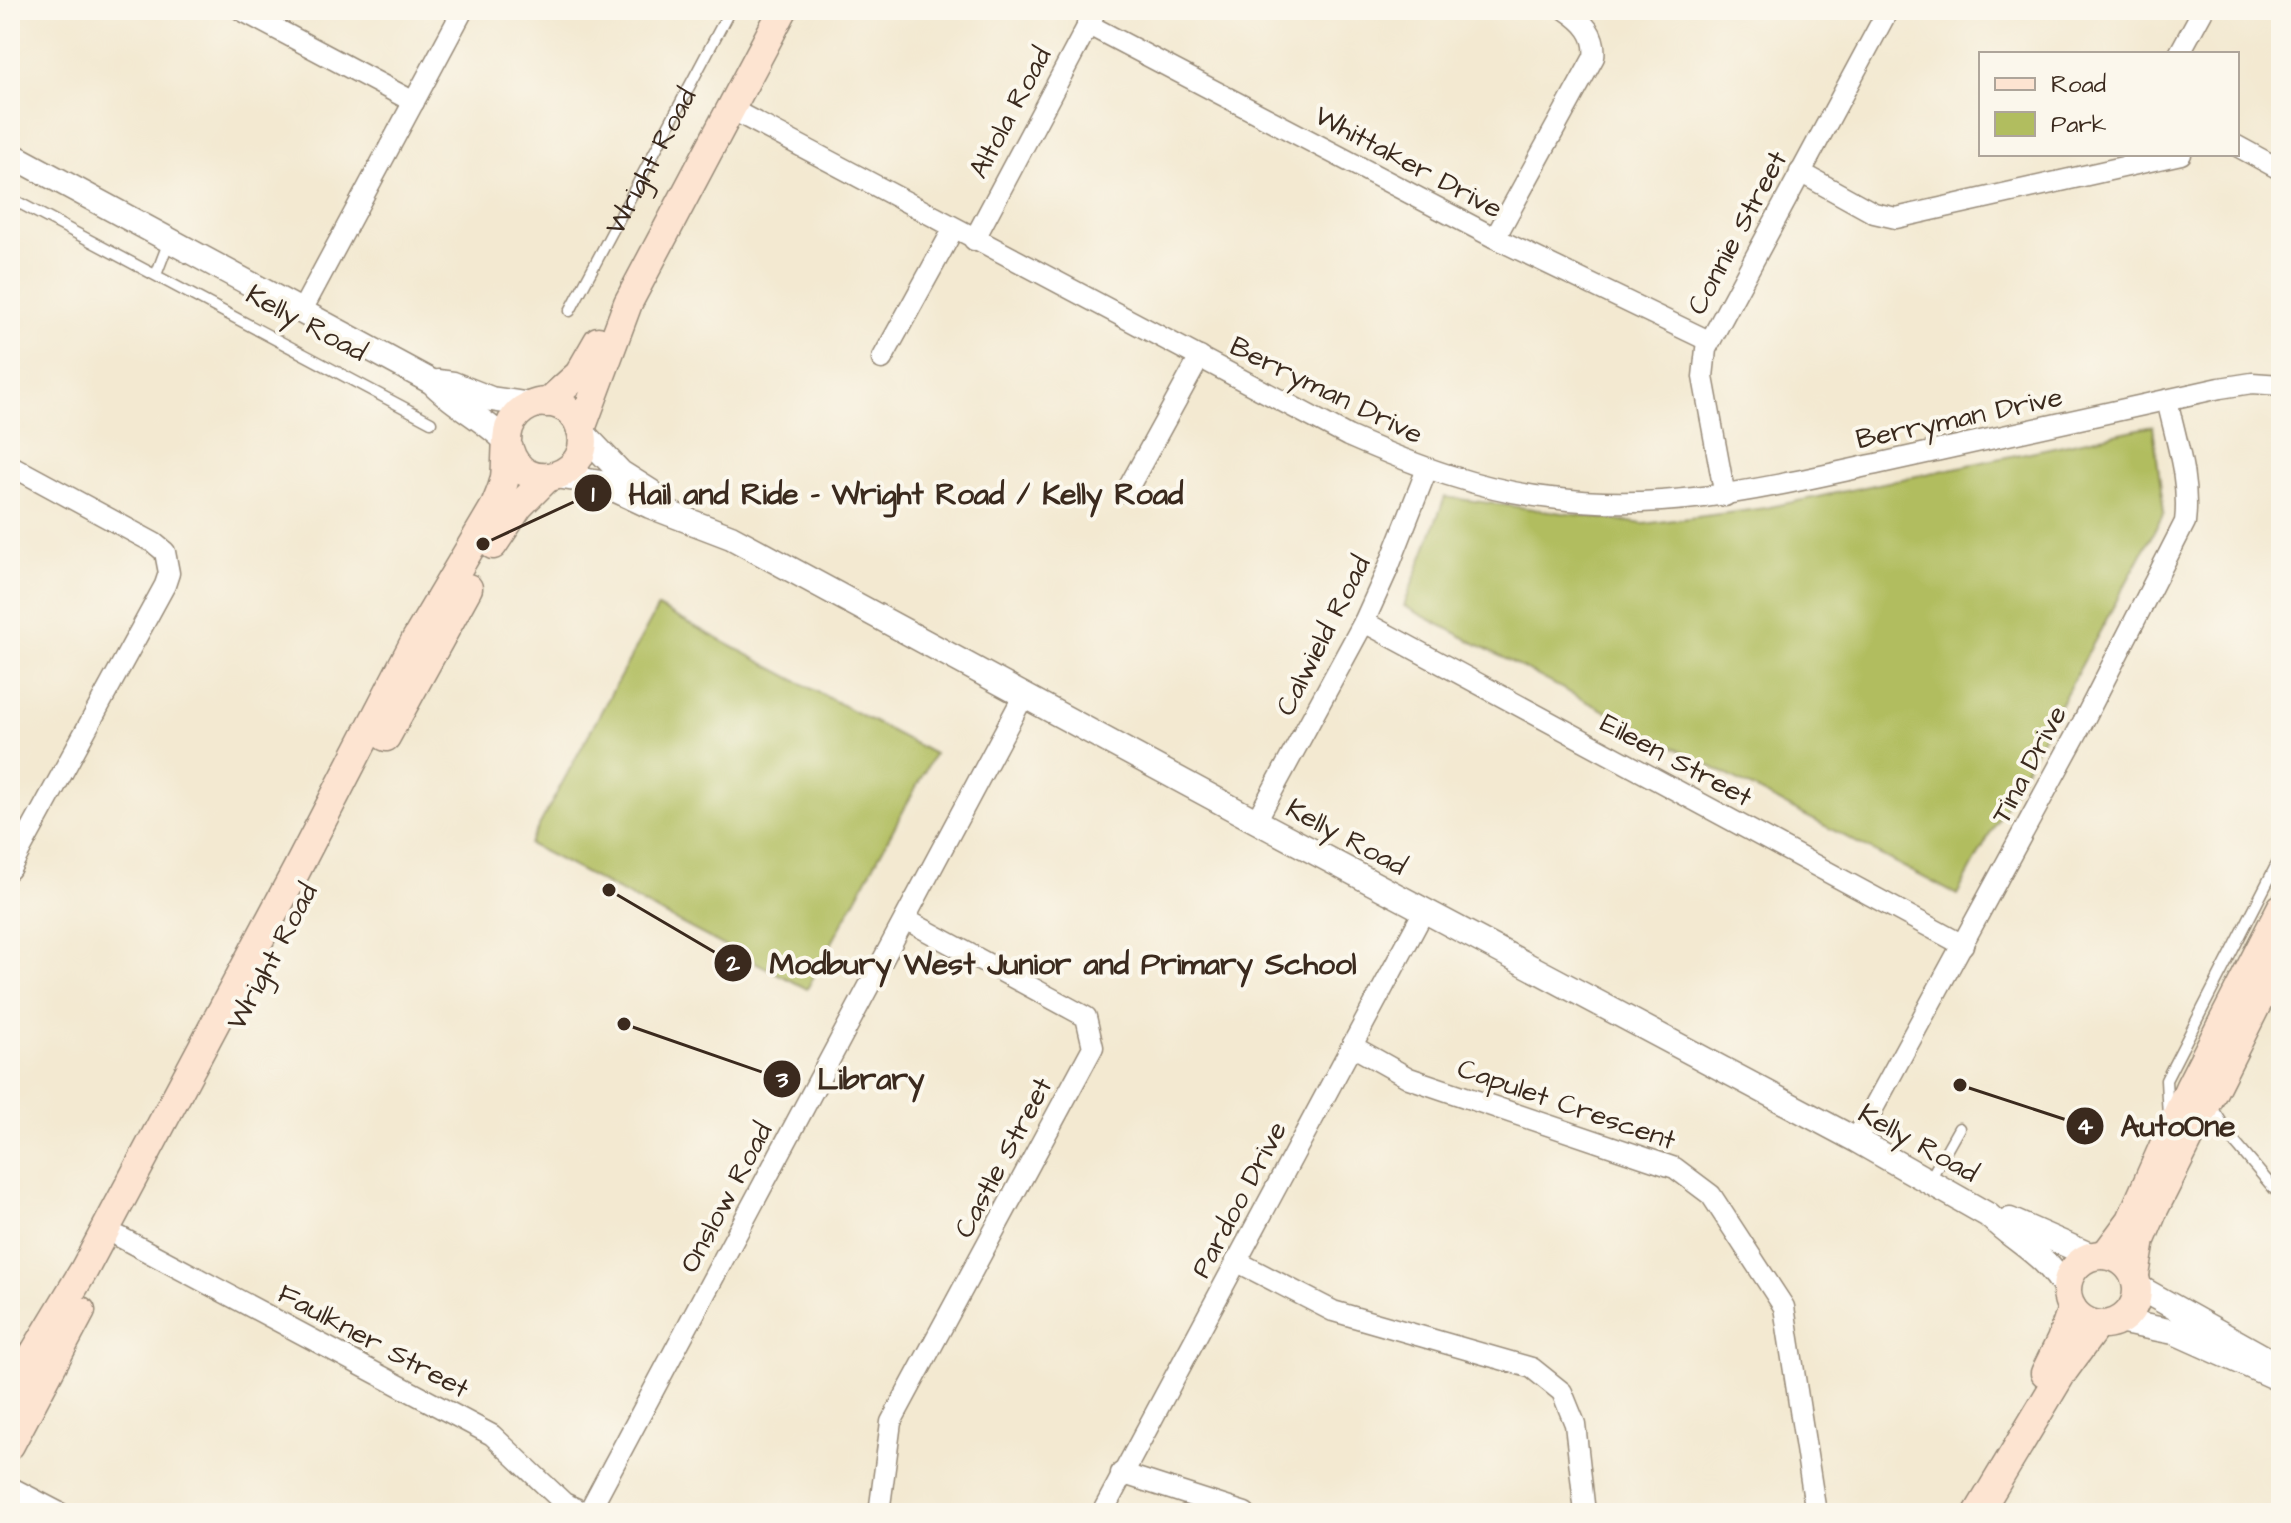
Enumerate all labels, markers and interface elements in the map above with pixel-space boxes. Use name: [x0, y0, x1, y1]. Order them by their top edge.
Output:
street label: Altola Road: [959, 40, 1061, 185]
legend: [1979, 52, 2239, 156]
text: Road: [2051, 68, 2106, 102]
street label: Wright Road: [596, 81, 706, 242]
street label: Whittaker Drive: [1307, 96, 1509, 228]
text: Park: [2051, 108, 2107, 142]
street label: Connie Street: [1678, 143, 1797, 322]
street label: Kelly Road: [238, 275, 374, 373]
street label: Berryman Drive: [1223, 327, 1429, 456]
street label: Berryman Drive: [1853, 378, 2067, 461]
callout: Hail and Ride - Wright Road / Kelly Road: [573, 466, 1200, 520]
text: Hail and Ride - Wright Road / Kelly Road: [629, 474, 1184, 518]
text: 1: [591, 478, 595, 512]
street label: Calwield Road: [1266, 549, 1380, 722]
street label: Tina Drive: [1982, 699, 2077, 831]
street label: Eileen Street: [1593, 704, 1760, 817]
street label: Kelly Road: [1278, 789, 1414, 887]
street label: Wright Road: [217, 876, 328, 1037]
callout: Modbury West Junior and Primary School: [713, 936, 1372, 990]
text: Modbury West Junior and Primary School: [769, 944, 1357, 988]
text: 2: [725, 947, 740, 981]
street label: Capulet Crescent: [1452, 1049, 1682, 1160]
callout: Library: [762, 1052, 941, 1106]
text: Library: [818, 1059, 925, 1103]
text: 3: [775, 1063, 789, 1097]
street label: Castle Street: [945, 1070, 1062, 1245]
street label: Kelly Road: [1850, 1094, 1985, 1194]
callout: AutoOne: [2065, 1099, 2252, 1153]
text: AutoOne: [2121, 1106, 2235, 1148]
text: 4: [2077, 1110, 2094, 1144]
street label: Pardoo Drive: [1182, 1115, 1297, 1285]
street label: Onslow Road: [670, 1116, 782, 1280]
street label: Faulkner Street: [271, 1274, 476, 1409]

